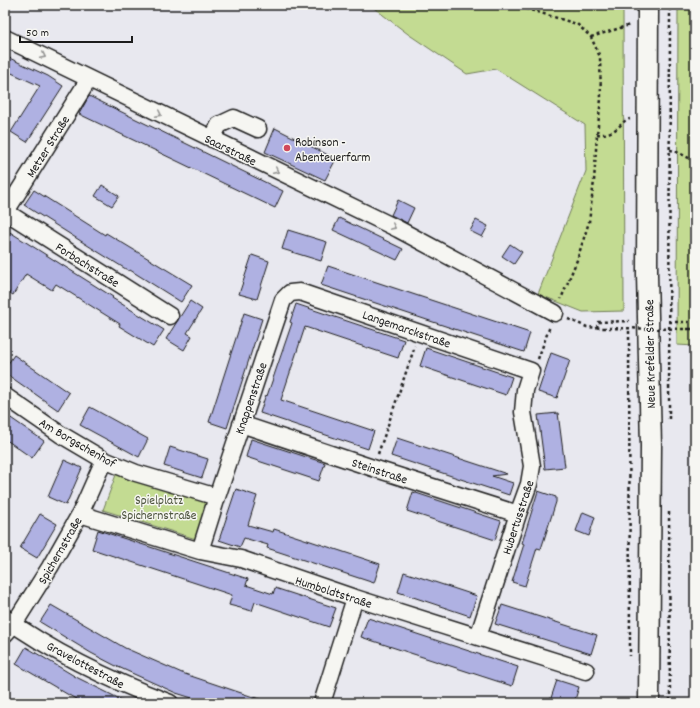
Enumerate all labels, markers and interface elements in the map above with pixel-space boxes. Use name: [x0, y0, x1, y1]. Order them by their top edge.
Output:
scale bar: [20, 18, 132, 44]
text: 50 m: [26, 25, 49, 42]
one-way arrow: [38, 51, 46, 59]
one-way arrow: [155, 109, 163, 116]
street label: Metzer Straße: [23, 112, 76, 182]
street label: Saarstraße: [201, 130, 259, 172]
place label: Robinson - Abenteuerfarm: [295, 134, 371, 168]
marker: Robinson - Abenteuerfarm: [282, 143, 292, 153]
one-way arrow: [272, 166, 279, 174]
one-way arrow: [389, 222, 397, 230]
street label: Forbachstraße: [51, 239, 123, 294]
street label: Neue Krefelder Straße: [641, 299, 662, 409]
street label: Langemarckstraße: [359, 306, 453, 354]
street label: Knappenstraße: [231, 360, 274, 437]
street label: Am Borgschenhof: [35, 414, 119, 474]
street label: Steinstraße: [349, 454, 410, 490]
street label: Hubertusstraße: [498, 478, 540, 558]
park label: Spielplatz Spichernstraße: [122, 492, 197, 526]
street label: Spichernstraße: [34, 514, 88, 588]
street label: Humboldtstraße: [292, 572, 374, 615]
street label: Gravelottestraße: [42, 638, 127, 695]

